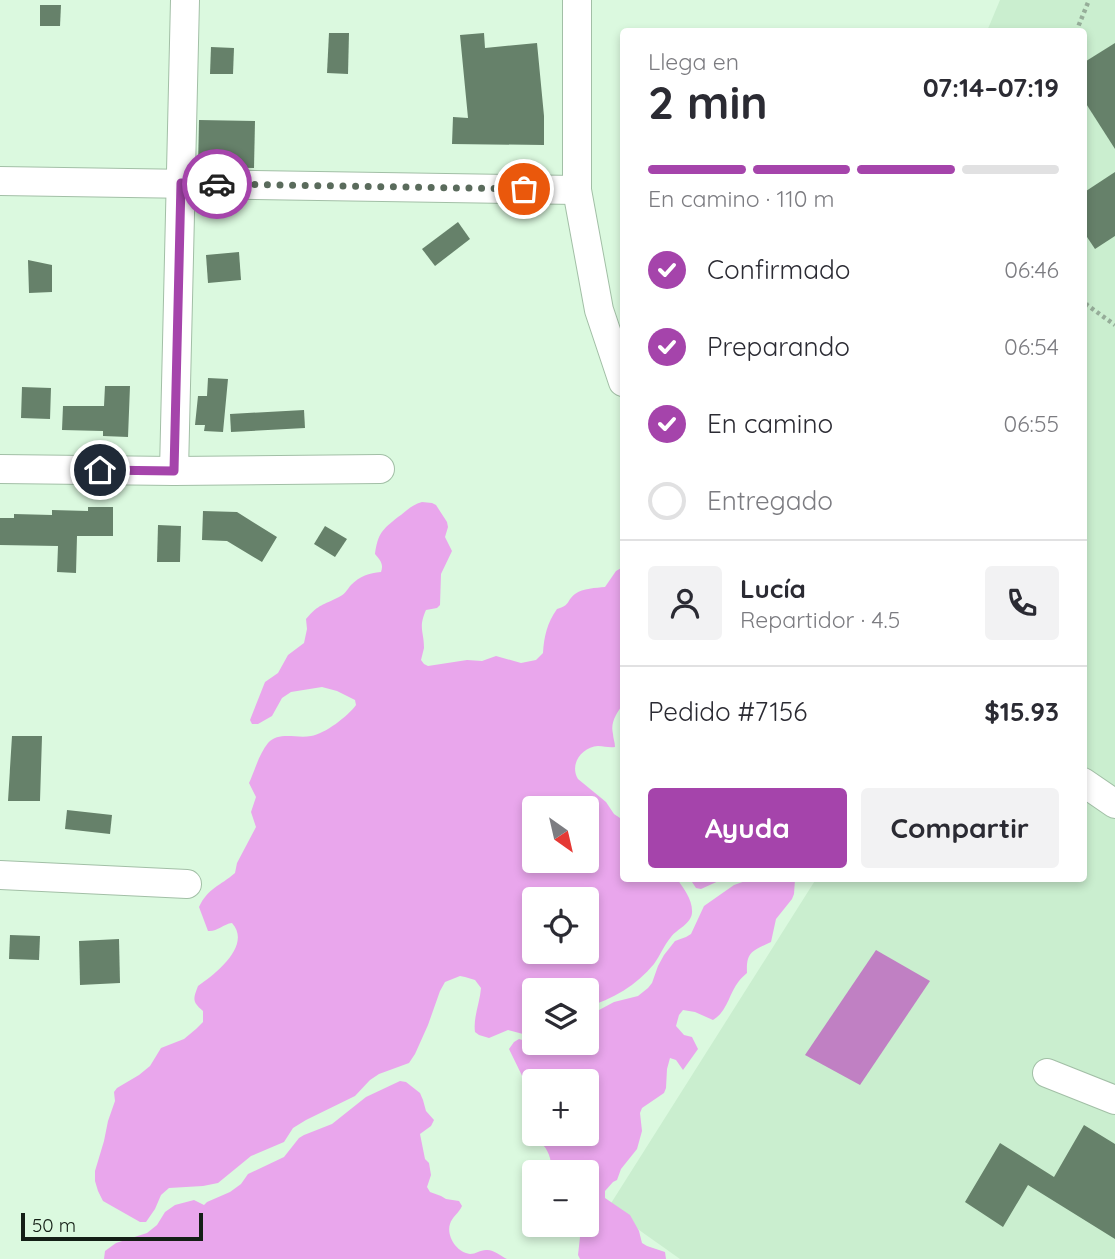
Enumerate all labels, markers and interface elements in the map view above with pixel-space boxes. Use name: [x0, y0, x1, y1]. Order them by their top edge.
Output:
text: Llega en: [648, 47, 739, 76]
text: 07:14–07:19: [923, 71, 1059, 104]
text: 2 min: [648, 73, 768, 131]
courier: [182, 149, 252, 219]
pin: [494, 159, 554, 219]
icon: car: [198, 165, 236, 203]
icon: bag: [505, 170, 543, 208]
text: En camino · 110 m: [648, 184, 835, 213]
icon: check: [648, 251, 686, 289]
text: Confirmado: [707, 253, 851, 286]
text: 06:46: [1004, 255, 1059, 284]
icon: check: [648, 328, 686, 366]
text: Preparando: [707, 330, 850, 363]
text: 06:54: [1004, 332, 1059, 361]
icon: check: [648, 405, 686, 443]
text: En camino: [707, 407, 833, 440]
text: 06:55: [1004, 409, 1059, 438]
pin: [70, 440, 130, 500]
icon: home: [81, 451, 119, 489]
text: Entregado: [707, 484, 833, 517]
button: person: [648, 566, 722, 640]
button: phone: [985, 566, 1059, 640]
text: Lucía: [740, 572, 806, 605]
text: Repartidor · 4.5: [740, 605, 900, 634]
text: Pedido #7156: [648, 695, 807, 728]
text: $15.93: [984, 695, 1059, 728]
button: Ayuda: [648, 788, 847, 868]
button: Compartir: [861, 788, 1059, 868]
north arrow: [522, 796, 598, 873]
map controls: [522, 796, 599, 1237]
button: locate: [522, 887, 599, 964]
button: layers: [522, 978, 599, 1055]
button: +: [522, 1069, 599, 1146]
button: −: [522, 1160, 599, 1237]
scale bar: [21, 1210, 203, 1242]
text: 50 m: [32, 1213, 76, 1237]

